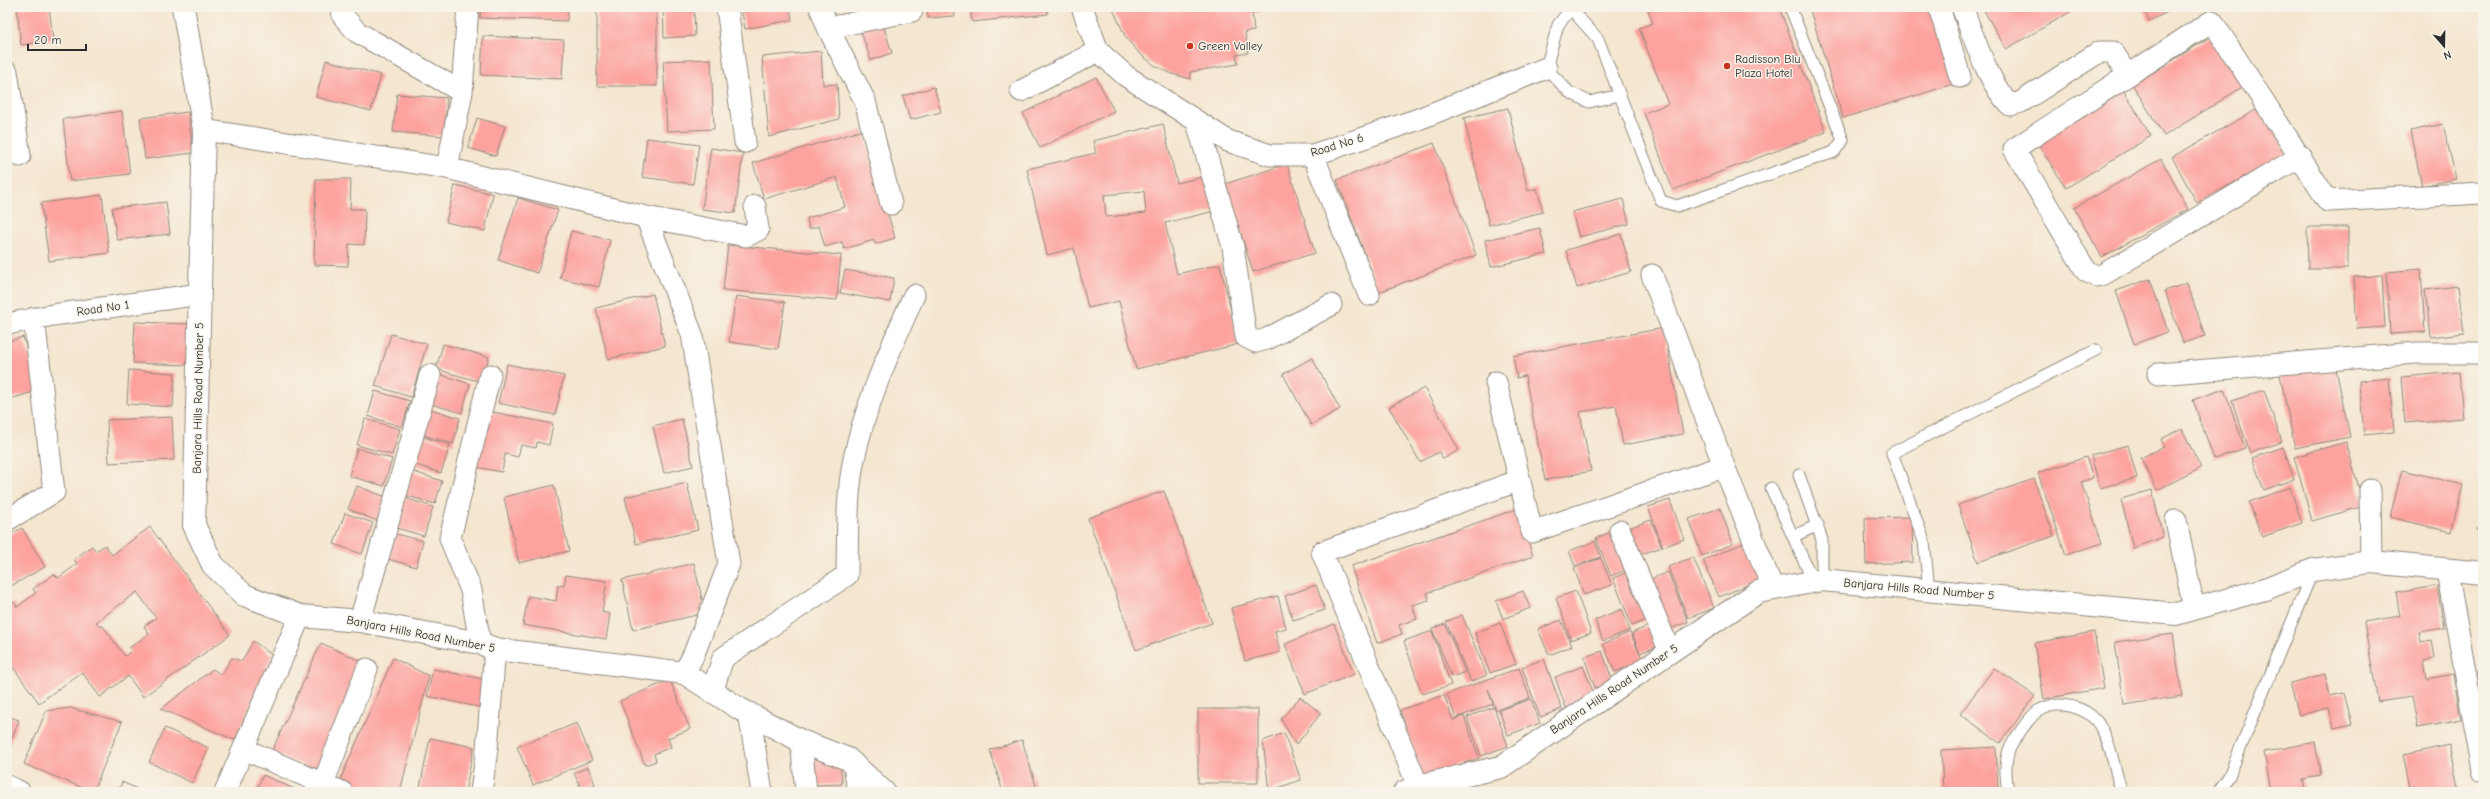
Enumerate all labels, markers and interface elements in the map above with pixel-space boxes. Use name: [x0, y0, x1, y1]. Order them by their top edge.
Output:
scale bar: [28, 26, 86, 52]
north arrow: [2424, 26, 2464, 66]
text: 20 m: [34, 33, 62, 47]
place label: Green Valley: [1198, 39, 1263, 53]
marker: Green Valley: [1185, 41, 1195, 51]
text: N: [2442, 48, 2453, 62]
place label: Radisson Blu Plaza Hotel: [1735, 52, 1800, 80]
marker: Radisson Blu Plaza Hotel: [1722, 61, 1732, 71]
street label: Road No 6: [1309, 130, 1365, 160]
street label: Road No 1: [76, 297, 130, 319]
street label: Banjara Hills Road Number 5: [190, 322, 206, 474]
street label: Banjara Hills Road Number 5: [1843, 575, 1995, 603]
street label: Banjara Hills Road Number 5: [345, 613, 497, 655]
street label: Banjara Hills Road Number 5: [1547, 641, 1681, 737]

